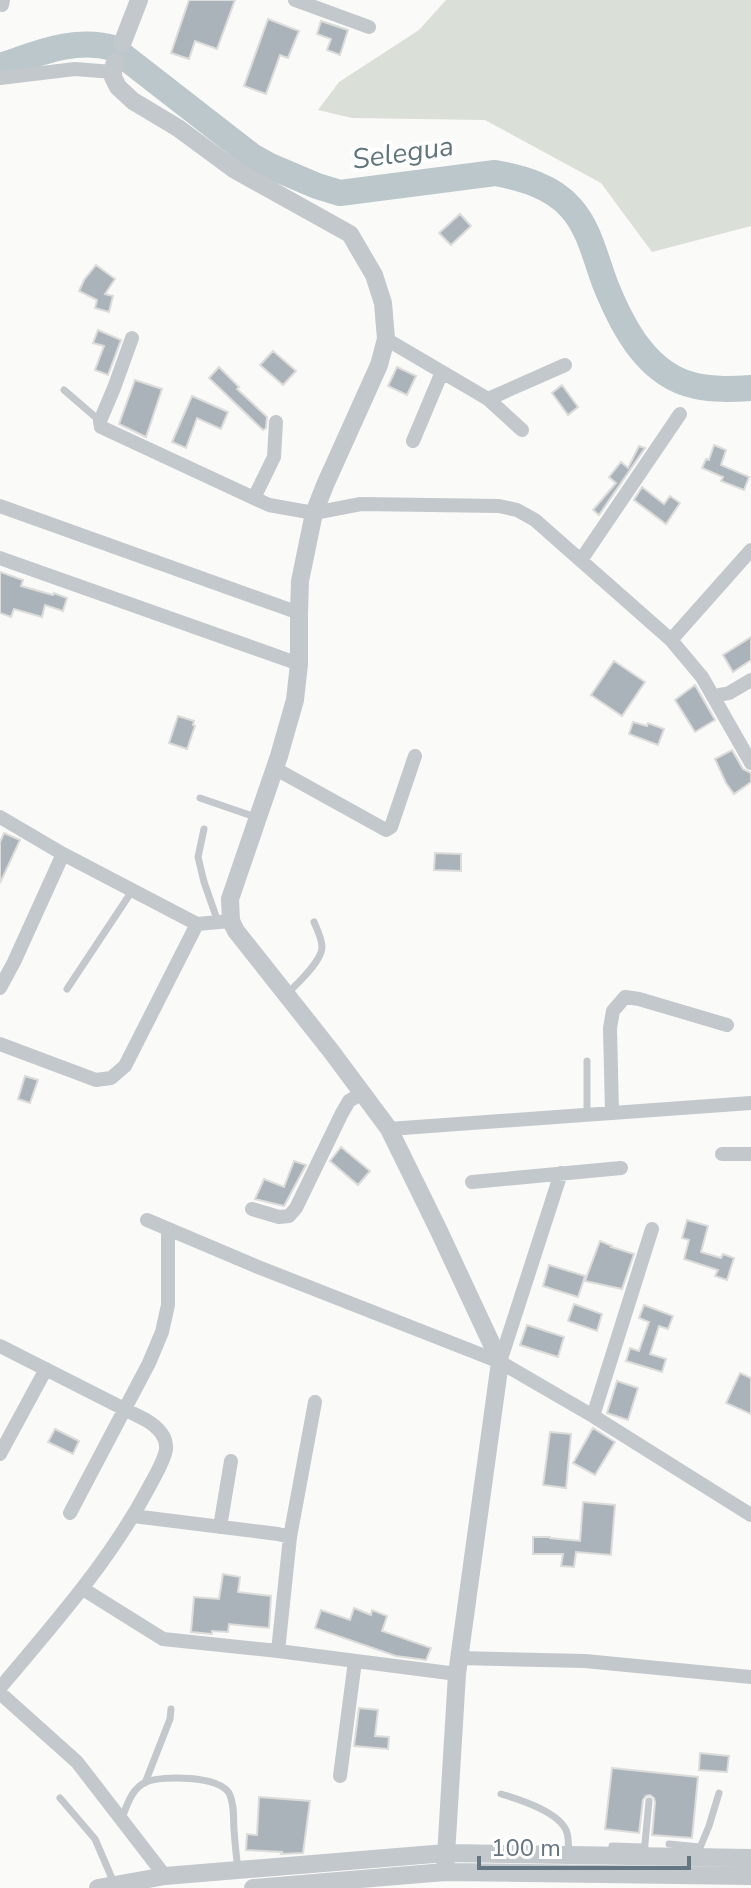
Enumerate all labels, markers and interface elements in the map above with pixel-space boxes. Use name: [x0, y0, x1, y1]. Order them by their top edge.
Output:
water label: Selegua: [350, 127, 456, 179]
scale bar: [479, 1820, 689, 1870]
text: 100 m: [491, 1832, 561, 1864]

